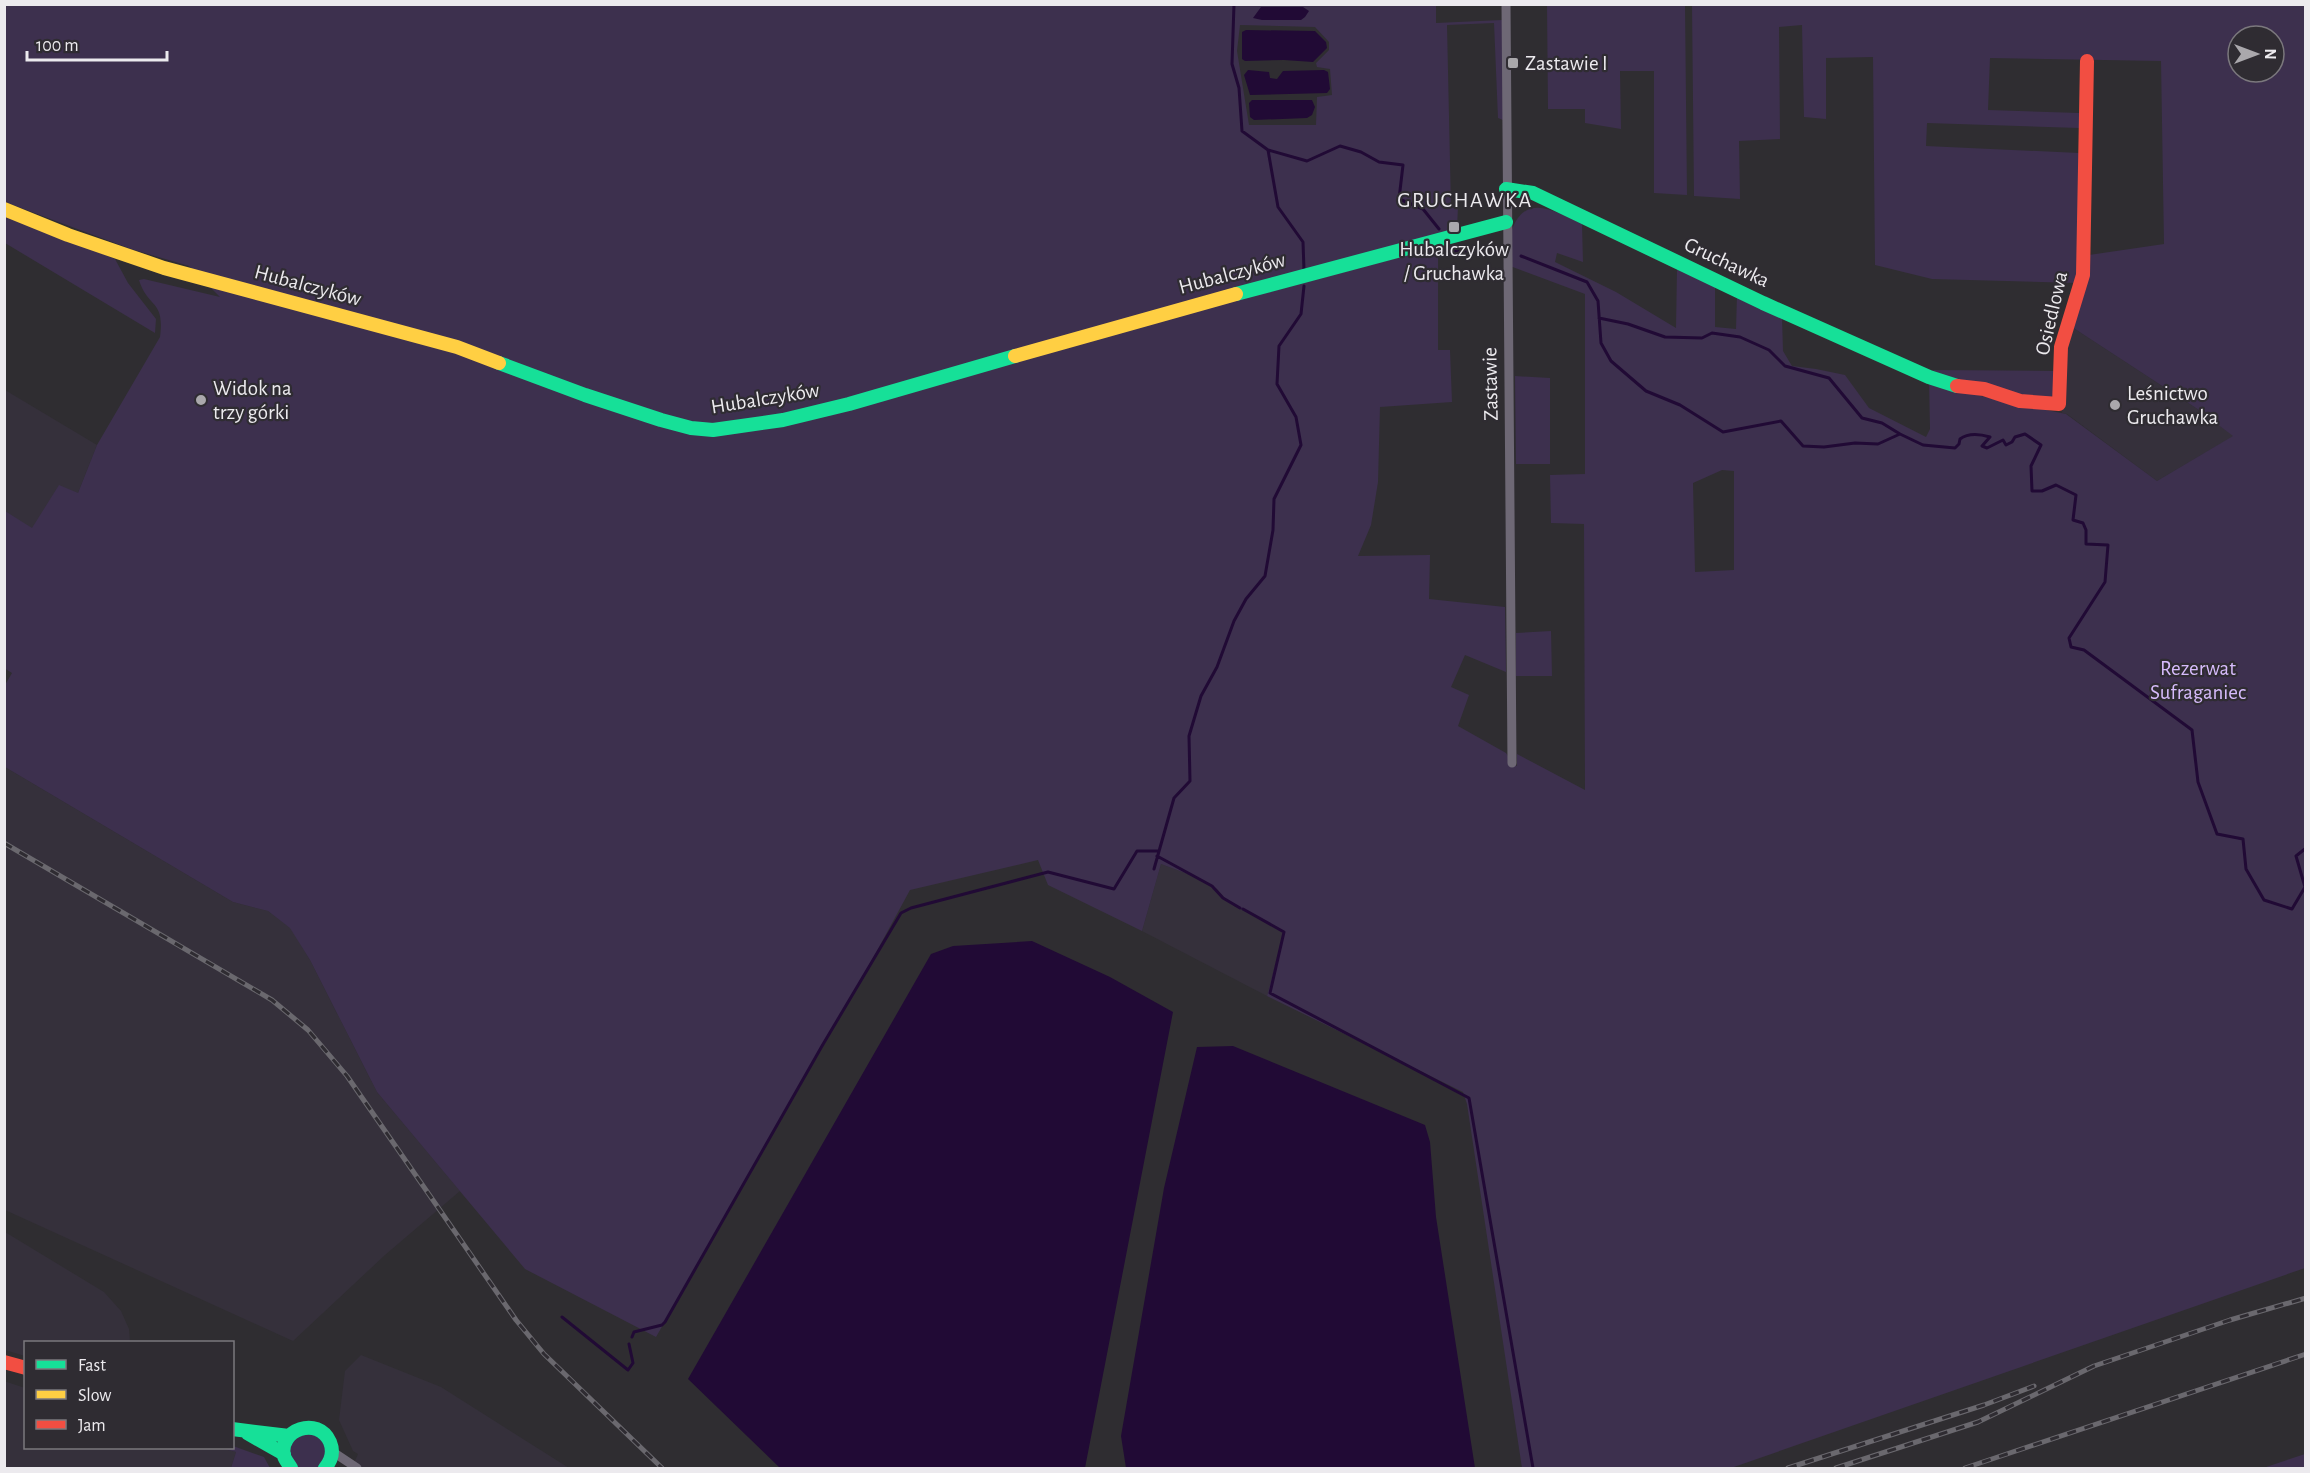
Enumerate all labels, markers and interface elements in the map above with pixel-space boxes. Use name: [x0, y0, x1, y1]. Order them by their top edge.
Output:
scale bar: [27, 24, 166, 62]
north arrow: [2226, 24, 2286, 84]
text: 100 m: [36, 37, 79, 55]
text: N: [2262, 48, 2278, 60]
place label: Zastawie I: [1525, 53, 1608, 74]
marker: Zastawie I: [1506, 56, 1520, 70]
district label: GRUCHAWKA: [1397, 189, 1533, 211]
marker: Hubalczyków / Gruchawka: [1447, 220, 1461, 234]
street label: Gruchawka: [1681, 234, 1773, 291]
place label: Hubalczyków / Gruchawka: [1399, 239, 1509, 284]
street label: Hubalczyków: [1176, 249, 1288, 298]
street label: Hubalczyków: [252, 261, 364, 310]
street label: Osiedlowa: [2032, 269, 2071, 357]
street label: Zastawie: [1479, 347, 1502, 421]
place label: Widok na trzy górki: [213, 378, 292, 423]
street label: Hubalczyków: [709, 380, 821, 417]
place label: Leśnictwo Gruchawka: [2127, 383, 2218, 428]
marker: Widok na trzy górki: [194, 393, 208, 407]
marker: Leśnictwo Gruchawka: [2108, 398, 2122, 412]
park label: Rezerwat Sufraganiec: [2150, 658, 2246, 703]
legend: [24, 1341, 234, 1449]
text: Fast: [78, 1357, 106, 1375]
text: Slow: [78, 1387, 111, 1405]
text: Jam: [78, 1417, 106, 1435]

